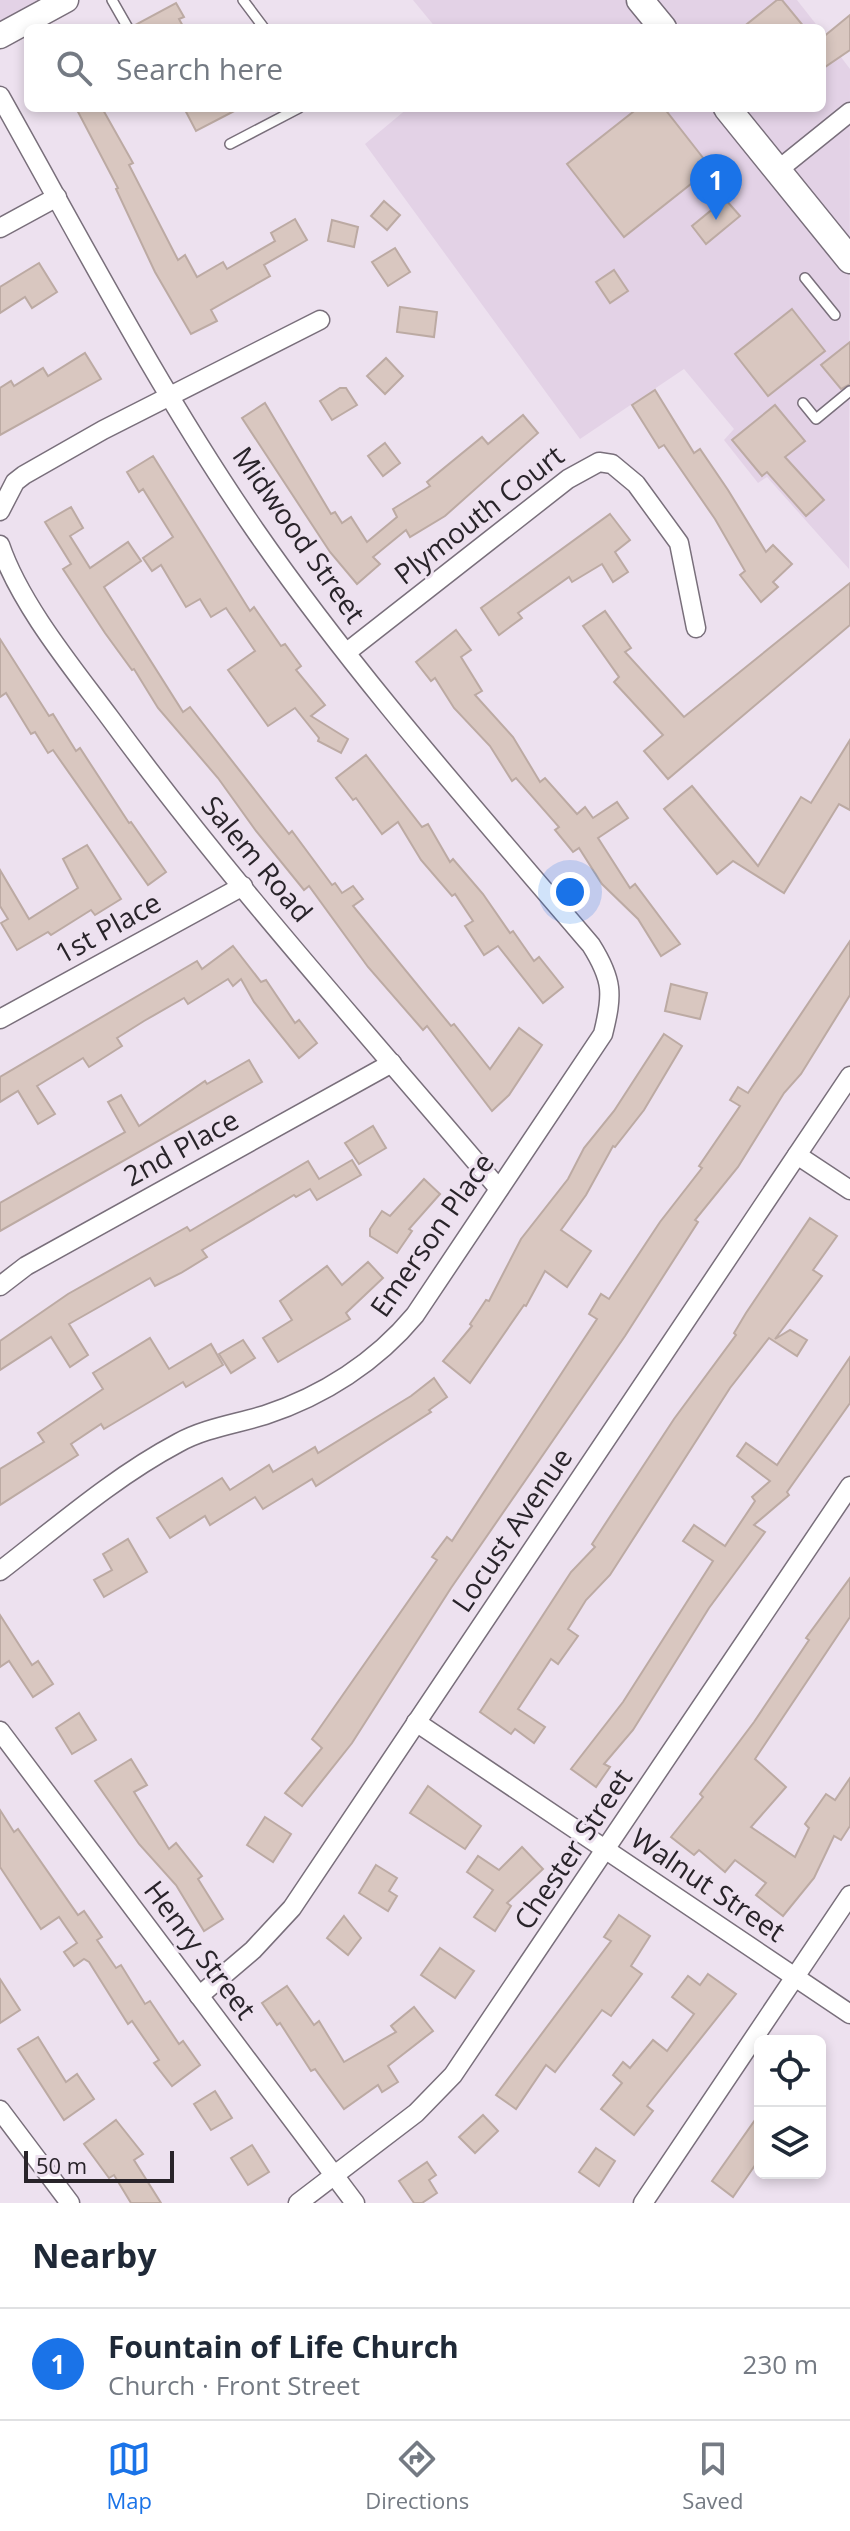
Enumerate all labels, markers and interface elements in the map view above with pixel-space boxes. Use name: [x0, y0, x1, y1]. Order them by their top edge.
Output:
search box: [24, 24, 826, 112]
icon: search: [52, 46, 96, 90]
text: Search here: [116, 48, 283, 89]
pin: 1: [690, 154, 742, 220]
street label: Plymouth Court: [386, 436, 571, 592]
street label: Midwood Street: [225, 439, 375, 630]
street label: Salem Road: [194, 787, 322, 929]
your location: [550, 872, 590, 912]
street label: 1st Place: [48, 883, 167, 972]
street label: 2nd Place: [116, 1100, 245, 1194]
street label: Emerson Place: [361, 1145, 502, 1324]
street label: Locust Avenue: [442, 1440, 580, 1619]
street label: Chester Street: [504, 1760, 640, 1936]
street label: Walnut Street: [624, 1819, 793, 1950]
street label: Henry Street: [136, 1872, 265, 2027]
map controls: [754, 2035, 826, 2179]
button: locate: [754, 2035, 826, 2107]
button: layers: [754, 2107, 826, 2179]
scale bar: [24, 2147, 174, 2183]
text: 50 m: [36, 2150, 87, 2180]
text: Nearby: [32, 2232, 157, 2278]
text: Fountain of Life Church: [108, 2326, 459, 2367]
text: 1: [51, 2346, 65, 2382]
text: 230 m: [743, 2346, 818, 2382]
text: Church · Front Street: [108, 2367, 360, 2403]
tab: Map: [107, 2437, 152, 2515]
tab: Directions: [365, 2437, 469, 2515]
tab: Saved: [682, 2437, 743, 2515]

